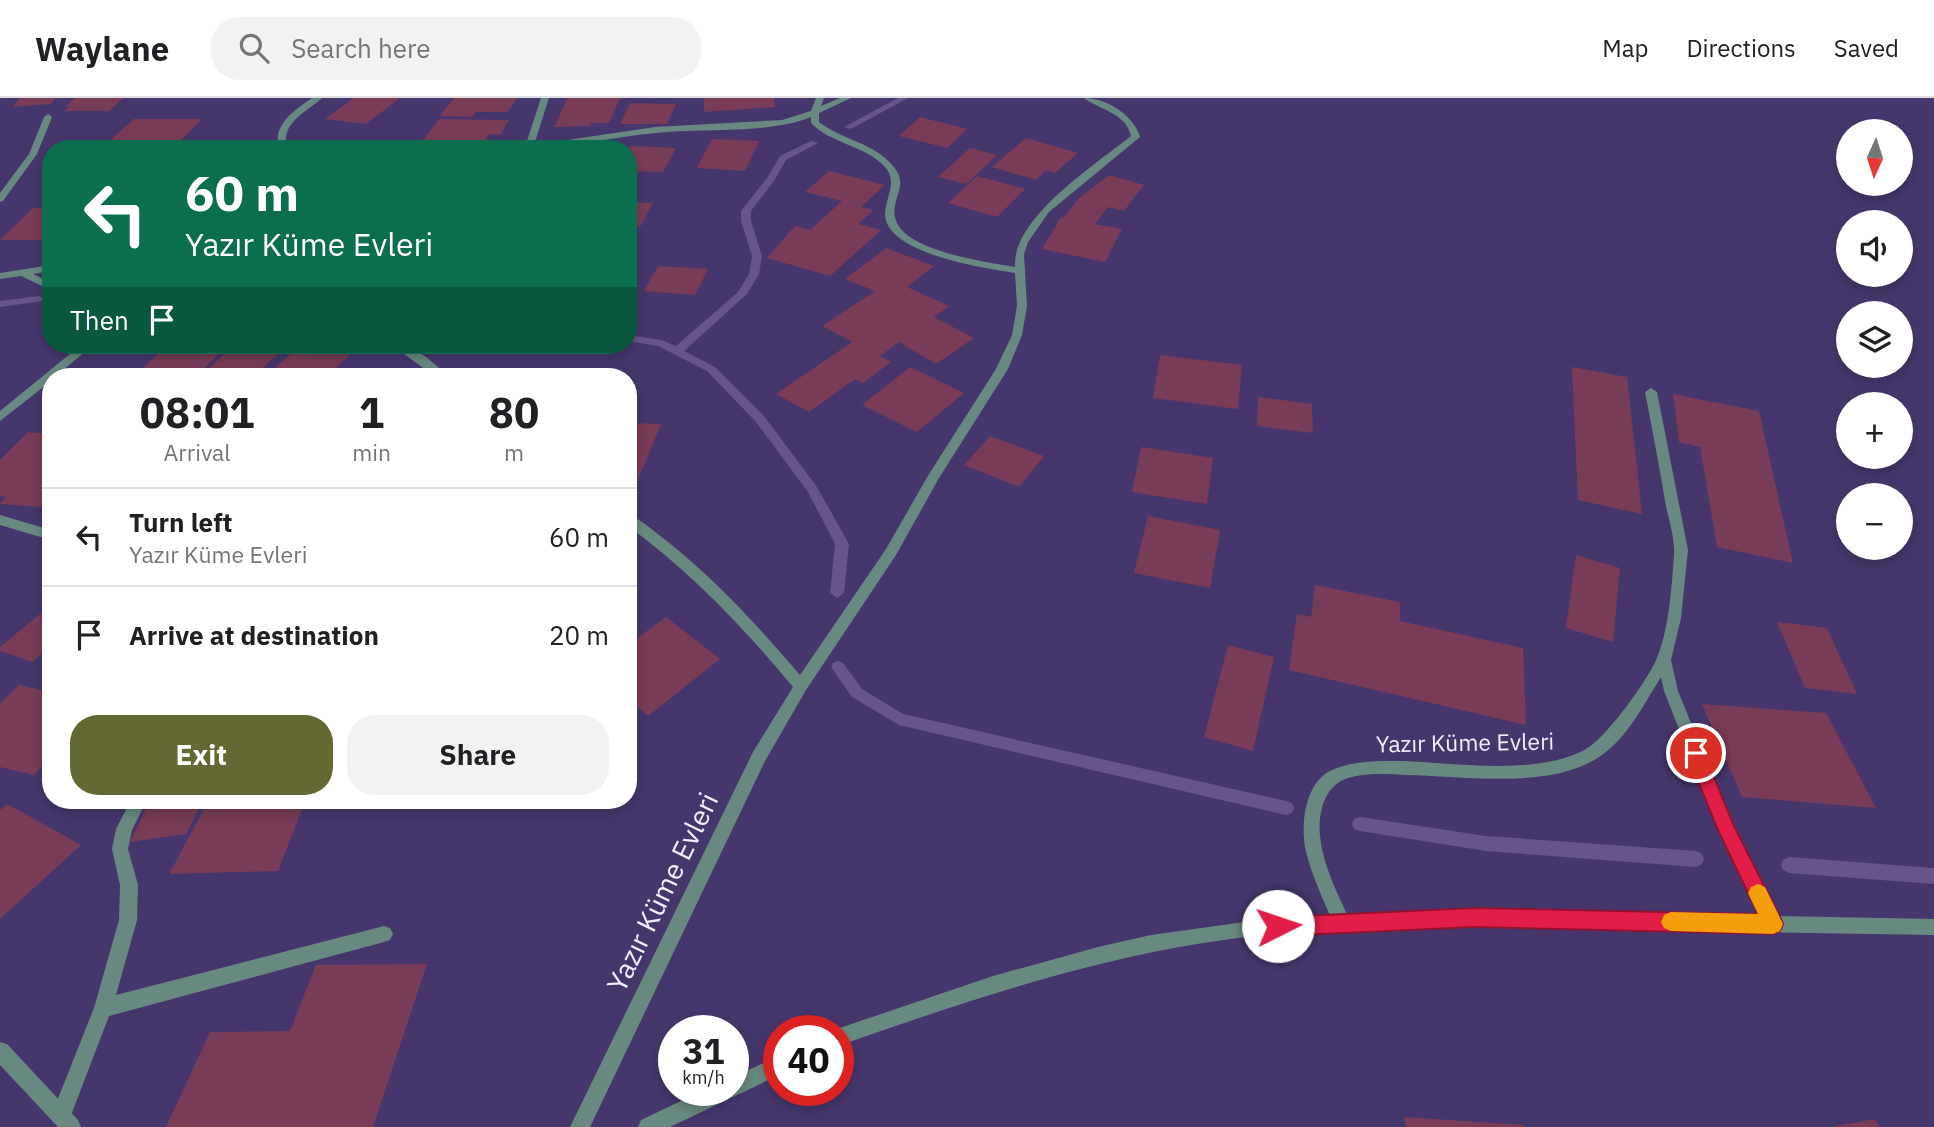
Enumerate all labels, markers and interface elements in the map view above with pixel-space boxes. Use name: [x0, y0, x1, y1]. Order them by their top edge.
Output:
search box: [211, 17, 701, 80]
text: Waylane: [35, 27, 169, 70]
icon: search: [235, 29, 273, 67]
text: Search here: [291, 31, 431, 65]
text: Map: [1602, 32, 1648, 64]
text: Directions: [1686, 32, 1796, 64]
text: Saved: [1834, 32, 1899, 64]
north arrow: [1836, 119, 1913, 196]
map controls: [1836, 119, 1913, 560]
text: 60 m: [185, 161, 299, 224]
icon: left: [70, 168, 161, 259]
button: sound: [1836, 210, 1913, 287]
text: Yazır Küme Evleri: [185, 223, 433, 265]
icon: arrive: [143, 301, 181, 339]
button: layers: [1836, 301, 1913, 378]
text: Then: [70, 303, 129, 337]
text: 08:01: [140, 385, 254, 440]
text: 1: [359, 385, 384, 440]
text: 80: [489, 385, 539, 440]
button: +: [1836, 392, 1913, 469]
text: Arrival: [164, 437, 231, 467]
text: min: [352, 437, 391, 467]
text: m: [504, 437, 524, 467]
button: −: [1836, 483, 1913, 560]
text: Turn left: [129, 505, 232, 539]
icon: left: [70, 518, 108, 556]
text: 60 m: [549, 520, 609, 554]
text: Yazır Küme Evleri: [129, 539, 307, 569]
icon: arrive: [70, 616, 108, 654]
text: Arrive at destination: [129, 618, 379, 652]
text: 20 m: [549, 618, 609, 652]
button: Exit: [70, 715, 333, 795]
button: Share: [347, 715, 609, 795]
pin: [1666, 723, 1726, 783]
street label: Yazır Küme Evleri: [1376, 725, 1554, 759]
icon: arrive: [1677, 734, 1715, 772]
street label: Yazır Küme Evleri: [598, 786, 726, 998]
position arrow: [1241, 889, 1315, 963]
speed limit sign: 40: [763, 1015, 854, 1106]
text: 31: [682, 1028, 725, 1074]
text: km/h: [682, 1066, 725, 1089]

